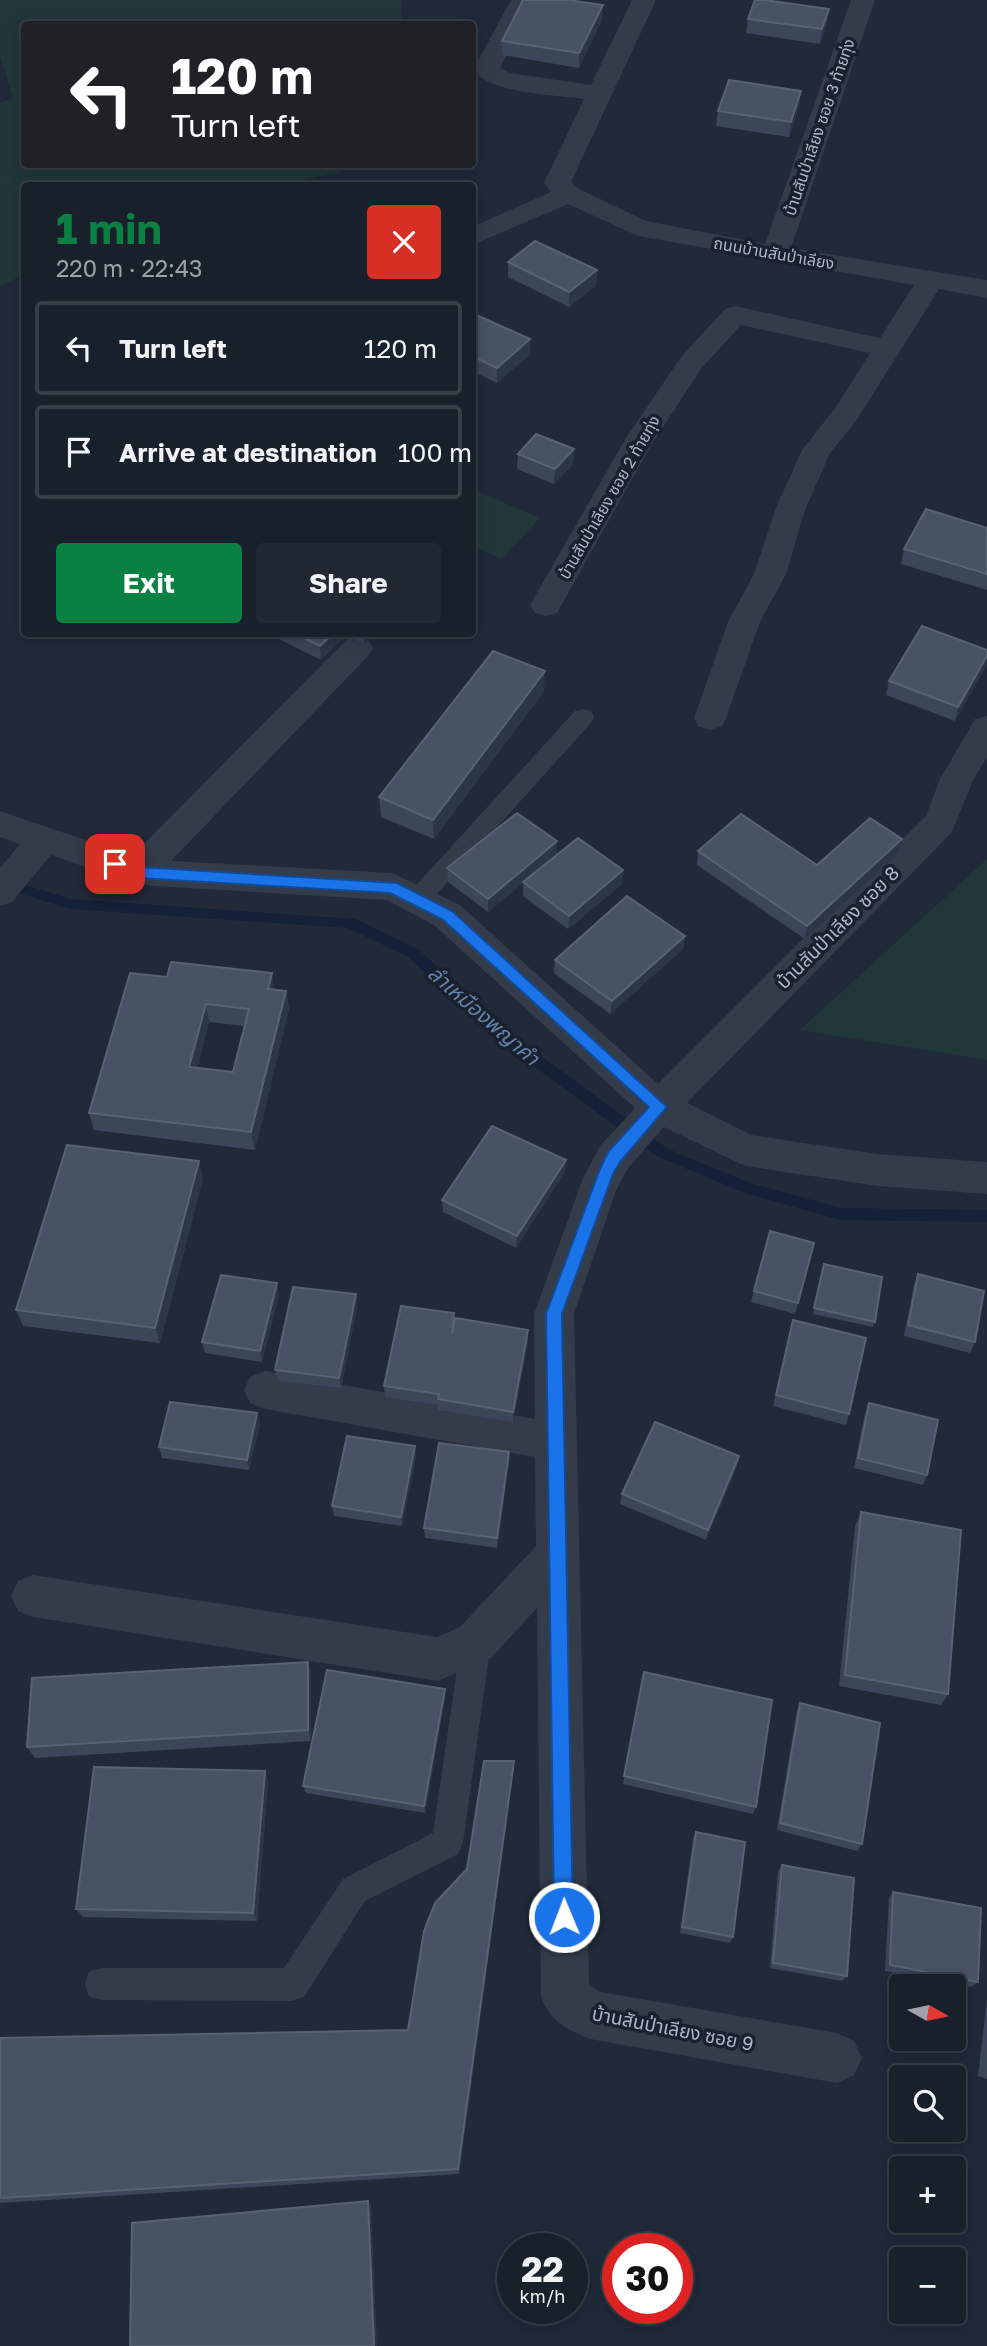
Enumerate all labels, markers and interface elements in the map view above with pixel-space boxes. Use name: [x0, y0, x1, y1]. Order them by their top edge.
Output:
street label: บ้านสันป่าเลียง ซอย 3 ท้ายทุ่ง: [779, 36, 859, 218]
text: 120 m: [171, 46, 313, 105]
icon: left: [56, 49, 147, 140]
text: Turn left: [171, 106, 300, 144]
text: 1 min: [56, 203, 162, 253]
button: close: [367, 205, 441, 279]
street label: ถนนบ้านสันป่าเลียง: [712, 233, 836, 273]
text: 220 m · 22:43: [56, 254, 203, 282]
icon: left: [60, 329, 98, 367]
text: Turn left: [119, 333, 227, 364]
text: 120 m: [364, 333, 437, 364]
street label: บ้านสันป่าเลียง ซอย 2 ท้ายทุ่ง: [554, 412, 664, 582]
icon: arrive: [60, 433, 98, 471]
text: Arrive at destination: [119, 437, 377, 468]
text: 100 m: [398, 437, 472, 468]
button: Exit: [56, 543, 242, 623]
button: Share: [256, 543, 441, 623]
pin: [85, 834, 145, 894]
icon: arrive: [96, 845, 134, 883]
street label: บ้านสันป่าเลียง ซอย 8: [771, 861, 903, 993]
water label: ลำเหมืองพญาคำ: [423, 960, 546, 1071]
position arrow: [527, 1880, 601, 1954]
north arrow: [889, 1974, 966, 2051]
map controls: [889, 1974, 966, 2324]
street label: บ้านสันป่าเลียง ซอย 9: [590, 2001, 756, 2055]
button: search: [889, 2065, 966, 2142]
button: +: [889, 2156, 966, 2233]
speed limit sign: 30: [602, 2233, 693, 2324]
button: −: [889, 2247, 966, 2324]
text: 22: [521, 2248, 564, 2290]
text: km/h: [520, 2285, 565, 2307]

